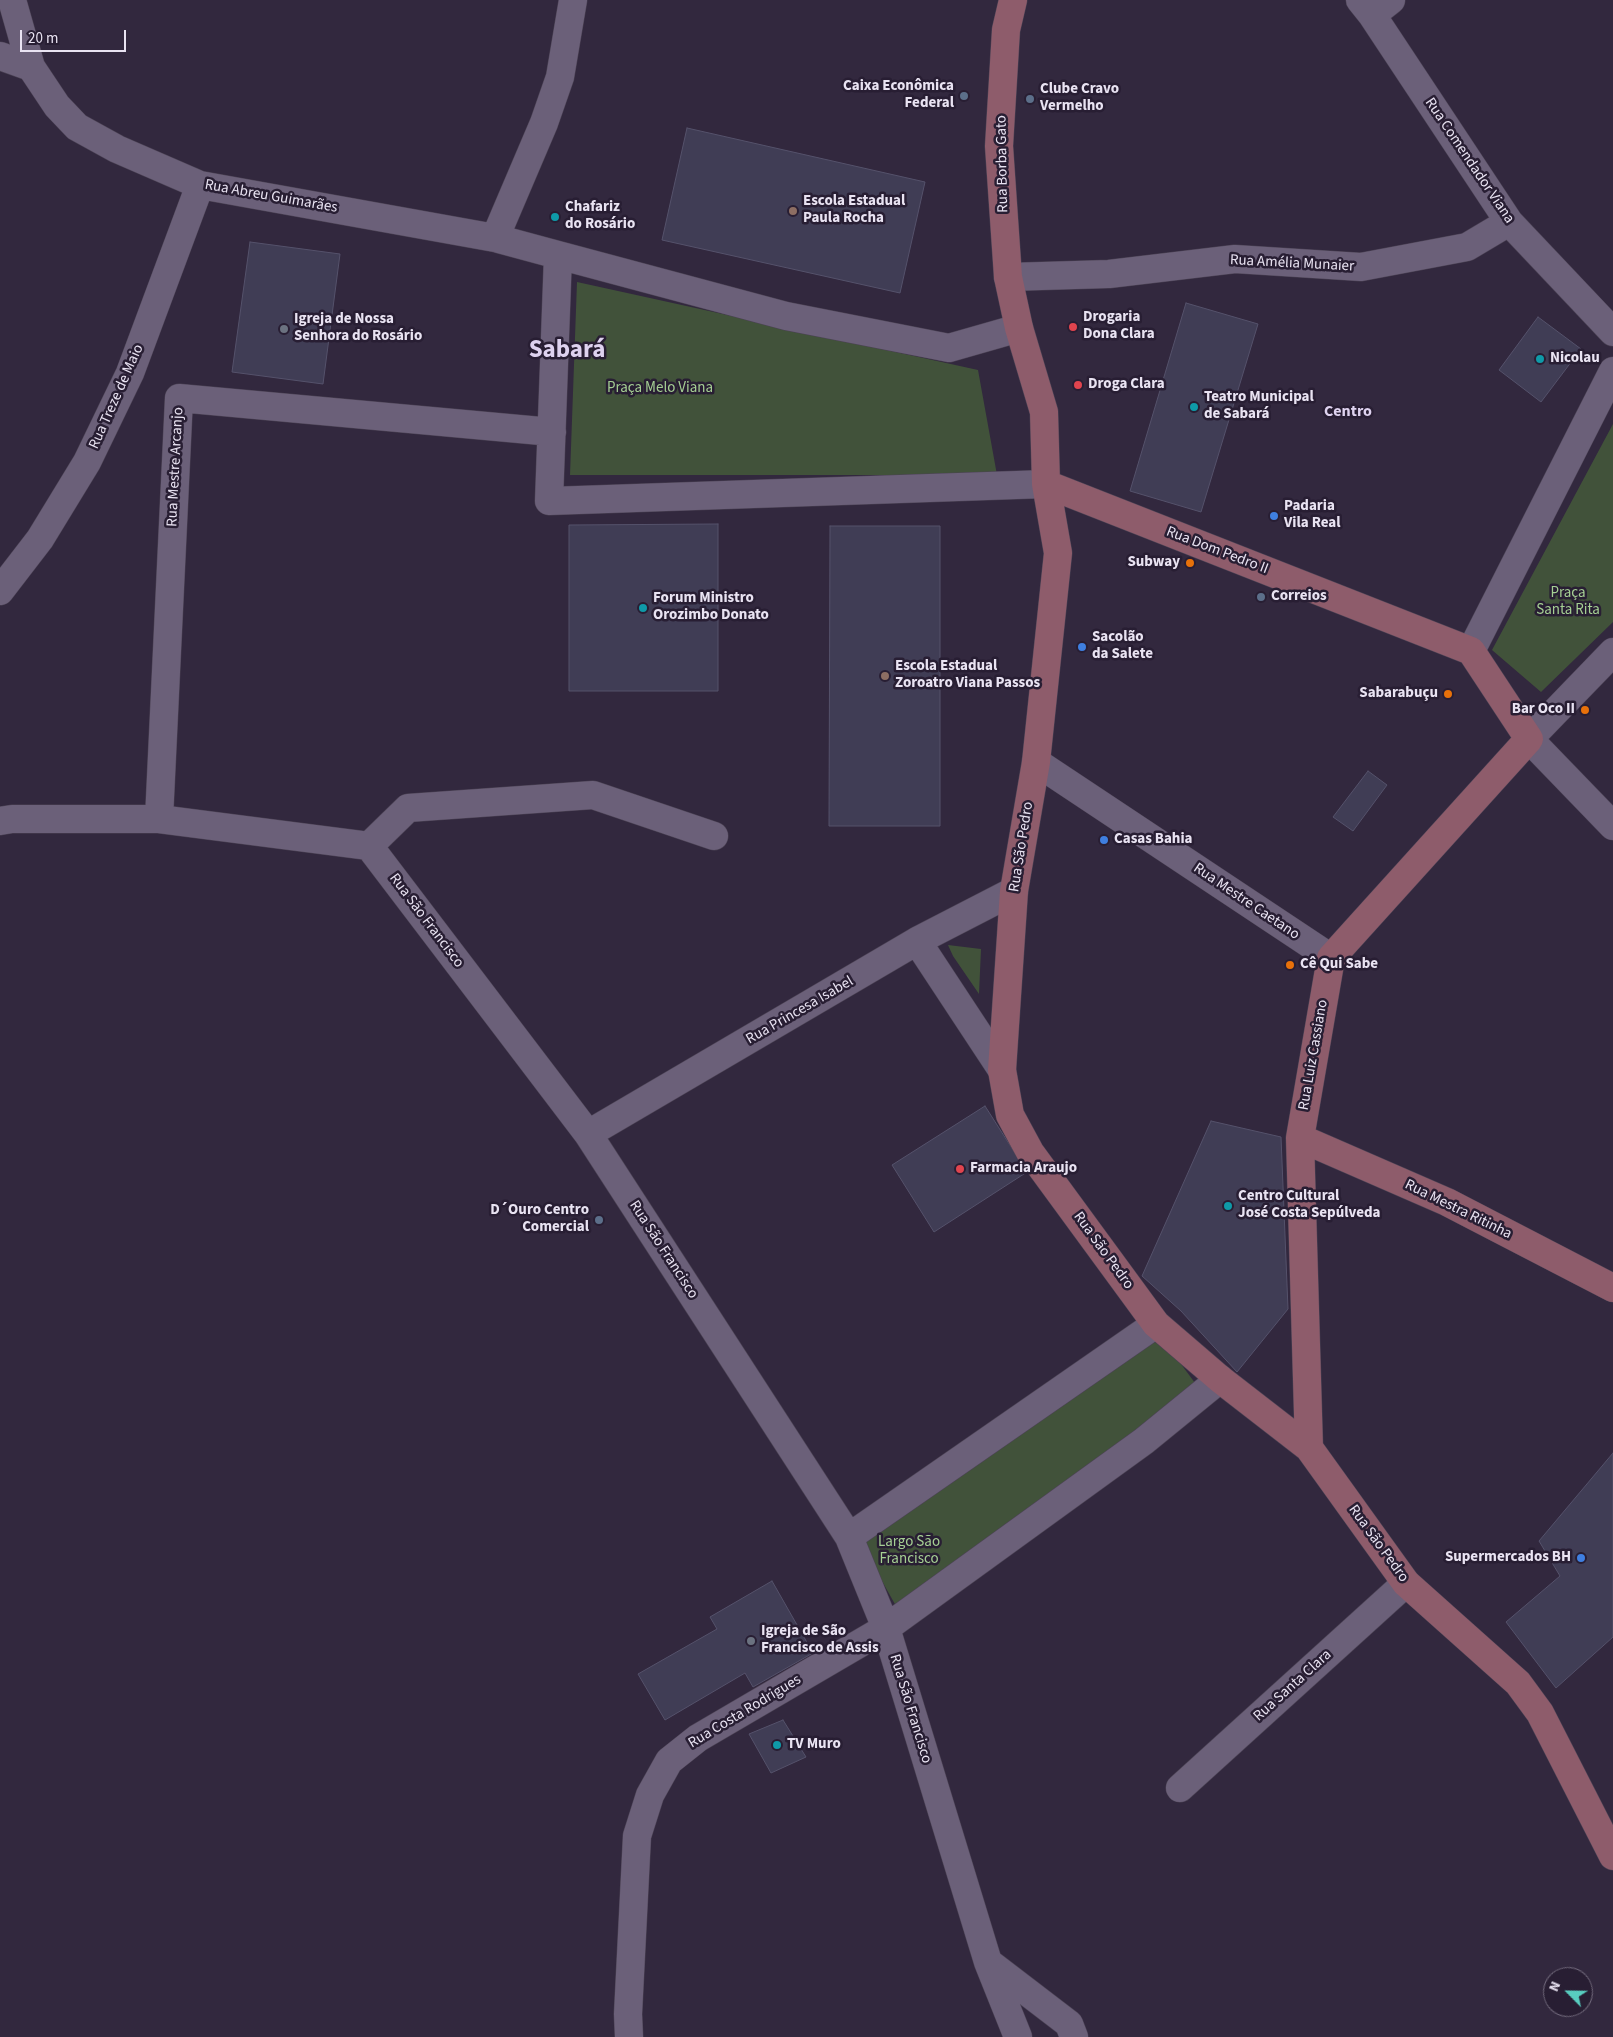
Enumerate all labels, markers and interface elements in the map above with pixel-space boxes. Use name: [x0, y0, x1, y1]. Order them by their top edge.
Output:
scale bar: [22, 20, 129, 52]
text: 20 m: [28, 28, 58, 49]
place label: Caixa Econômica Federal: [843, 78, 954, 113]
place label: Clube Cravo Vermelho: [1040, 81, 1119, 116]
marker: Caixa Econômica Federal: [958, 90, 970, 102]
marker: Clube Cravo Vermelho: [1024, 93, 1036, 105]
street label: Rua Comendador Viana: [1420, 95, 1518, 227]
street label: Rua Borba Gato: [993, 115, 1013, 213]
street label: Rua Abreu Guimarães: [203, 176, 339, 218]
place label: Escola Estadual Paula Rocha: [803, 193, 905, 228]
place label: Chafariz do Rosário: [565, 199, 635, 234]
marker: Escola Estadual Paula Rocha: [787, 205, 799, 217]
marker: Chafariz do Rosário: [549, 211, 561, 223]
street label: Rua Amélia Munaier: [1229, 252, 1355, 276]
place label: Drogaria Dona Clara: [1083, 309, 1155, 344]
place label: Igreja de Nossa Senhora do Rosário: [294, 311, 422, 346]
marker: Drogaria Dona Clara: [1067, 321, 1079, 333]
marker: Igreja de Nossa Senhora do Rosário: [278, 323, 290, 335]
district label: Sabará: [529, 337, 605, 367]
street label: Rua Treze de Maio: [86, 342, 148, 452]
place label: Nicolau: [1550, 350, 1600, 368]
marker: Nicolau: [1534, 353, 1546, 365]
place label: Droga Clara: [1088, 376, 1165, 394]
marker: Droga Clara: [1072, 379, 1084, 391]
park label: Praça Melo Viana: [607, 380, 713, 398]
place label: Teatro Municipal de Sabará: [1204, 389, 1314, 424]
marker: Teatro Municipal de Sabará: [1188, 401, 1200, 413]
district label: Centro: [1324, 402, 1372, 422]
street label: Rua Mestre Arcanjo: [164, 407, 188, 527]
place label: Padaria Vila Real: [1284, 498, 1341, 533]
marker: Padaria Vila Real: [1268, 510, 1280, 522]
street label: Rua Dom Pedro II: [1163, 523, 1271, 579]
place label: Subway: [1127, 554, 1180, 572]
marker: Subway: [1184, 557, 1196, 569]
park label: Praça Santa Rita: [1536, 585, 1600, 620]
place label: Correios: [1271, 588, 1327, 606]
place label: Forum Ministro Orozimbo Donato: [653, 590, 769, 625]
marker: Correios: [1255, 591, 1267, 603]
marker: Forum Ministro Orozimbo Donato: [637, 602, 649, 614]
place label: Sacolão da Salete: [1092, 629, 1153, 664]
marker: Sacolão da Salete: [1076, 641, 1088, 653]
place label: Escola Estadual Zoroatro Viana Passos: [895, 658, 1040, 693]
marker: Escola Estadual Zoroatro Viana Passos: [879, 670, 891, 682]
place label: Sabarabuçu: [1359, 685, 1438, 703]
marker: Sabarabuçu: [1442, 688, 1454, 700]
place label: Bar Oco II: [1512, 701, 1575, 719]
marker: Bar Oco II: [1579, 704, 1591, 716]
street label: Rua São Pedro: [1006, 801, 1038, 893]
place label: Casas Bahia: [1114, 831, 1192, 849]
marker: Casas Bahia: [1098, 834, 1110, 846]
street label: Rua Mestre Caetano: [1189, 860, 1303, 944]
street label: Rua São Francisco: [385, 870, 467, 972]
place label: Cê Qui Sabe: [1300, 956, 1378, 974]
marker: Cê Qui Sabe: [1284, 959, 1296, 971]
street label: Rua Princesa Isabel: [743, 973, 857, 1049]
street label: Rua Luiz Cassiano: [1295, 998, 1333, 1112]
place label: Farmacia Araujo: [970, 1160, 1077, 1178]
marker: Farmacia Araujo: [954, 1163, 966, 1175]
street label: Rua Mestra Ritinha: [1401, 1176, 1515, 1244]
place label: Centro Cultural José Costa Sepúlveda: [1238, 1188, 1380, 1223]
street label: Rua São Francisco: [625, 1198, 701, 1302]
marker: Centro Cultural José Costa Sepúlveda: [1222, 1200, 1234, 1212]
place label: D´Ouro Centro Comercial: [490, 1202, 589, 1237]
street label: Rua São Pedro: [1069, 1209, 1137, 1293]
marker: D´Ouro Centro Comercial: [593, 1214, 605, 1226]
street label: Rua São Pedro: [1344, 1502, 1412, 1586]
park label: Largo São Francisco: [878, 1534, 940, 1569]
place label: Supermercados BH: [1445, 1549, 1571, 1567]
marker: Supermercados BH: [1575, 1552, 1587, 1564]
place label: Igreja de São Francisco de Assis: [761, 1623, 879, 1658]
marker: Igreja de São Francisco de Assis: [745, 1635, 757, 1647]
street label: Rua Santa Clara: [1250, 1646, 1336, 1726]
street label: Rua São Francisco: [885, 1652, 935, 1766]
street label: Rua Costa Rodrigues: [685, 1671, 805, 1753]
place label: TV Muro: [787, 1736, 841, 1754]
marker: TV Muro: [771, 1739, 783, 1751]
north arrow: [1543, 1967, 1593, 2017]
text: N: [1544, 1978, 1566, 1995]

